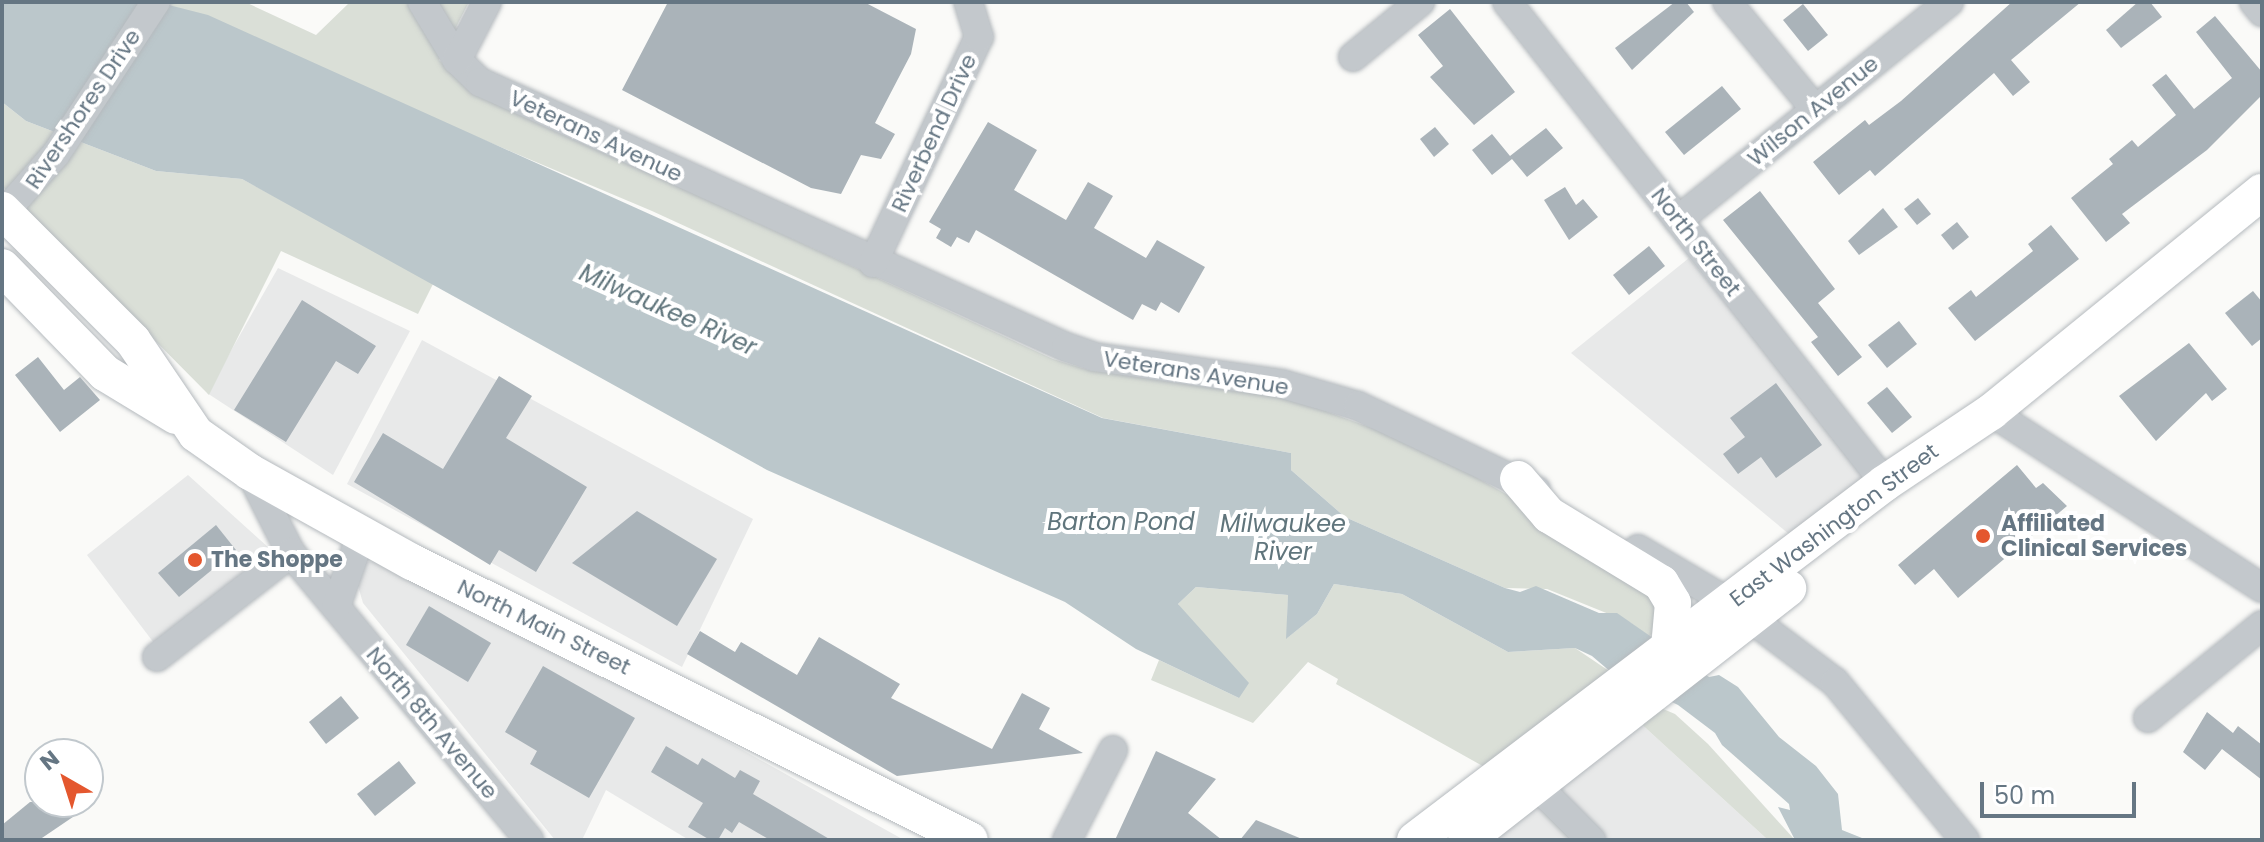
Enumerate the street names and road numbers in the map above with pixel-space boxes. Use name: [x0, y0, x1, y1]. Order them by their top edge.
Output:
street label: Rivershores Drive: [20, 24, 146, 194]
street label: Riverbend Drive: [886, 50, 982, 216]
street label: Wilson Avenue: [1742, 50, 1884, 172]
street label: Veterans Avenue: [506, 84, 686, 188]
street label: North Street: [1646, 183, 1746, 301]
street label: Veterans Avenue: [1101, 345, 1291, 401]
street label: East Washington Street: [1725, 438, 1943, 612]
street label: North Main Street: [453, 574, 635, 680]
street label: North 8th Avenue: [361, 642, 503, 804]

